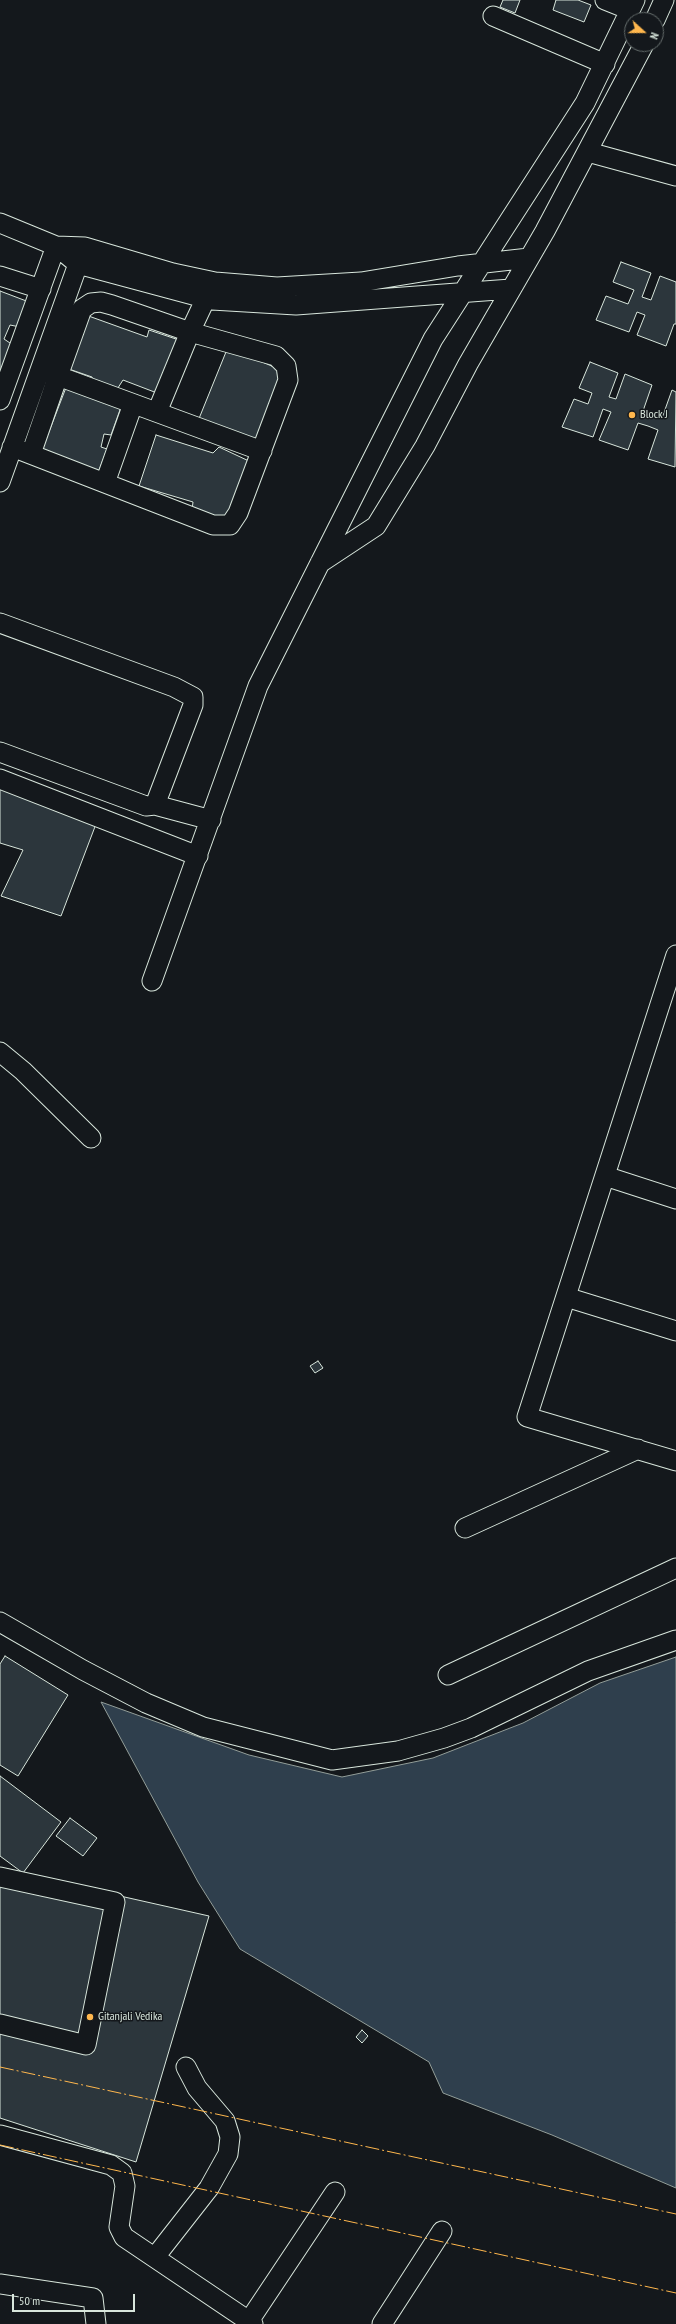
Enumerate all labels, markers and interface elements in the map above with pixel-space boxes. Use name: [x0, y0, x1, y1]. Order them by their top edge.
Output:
north arrow: [624, 12, 664, 52]
text: N: [647, 31, 662, 41]
place label: Block J: [640, 408, 668, 422]
marker: Block J: [627, 410, 637, 420]
place label: Gitanjali Vedika: [98, 2010, 162, 2024]
marker: Gitanjali Vedika: [85, 2012, 95, 2022]
scale bar: [14, 2286, 137, 2312]
text: 50 m: [19, 2293, 40, 2308]

